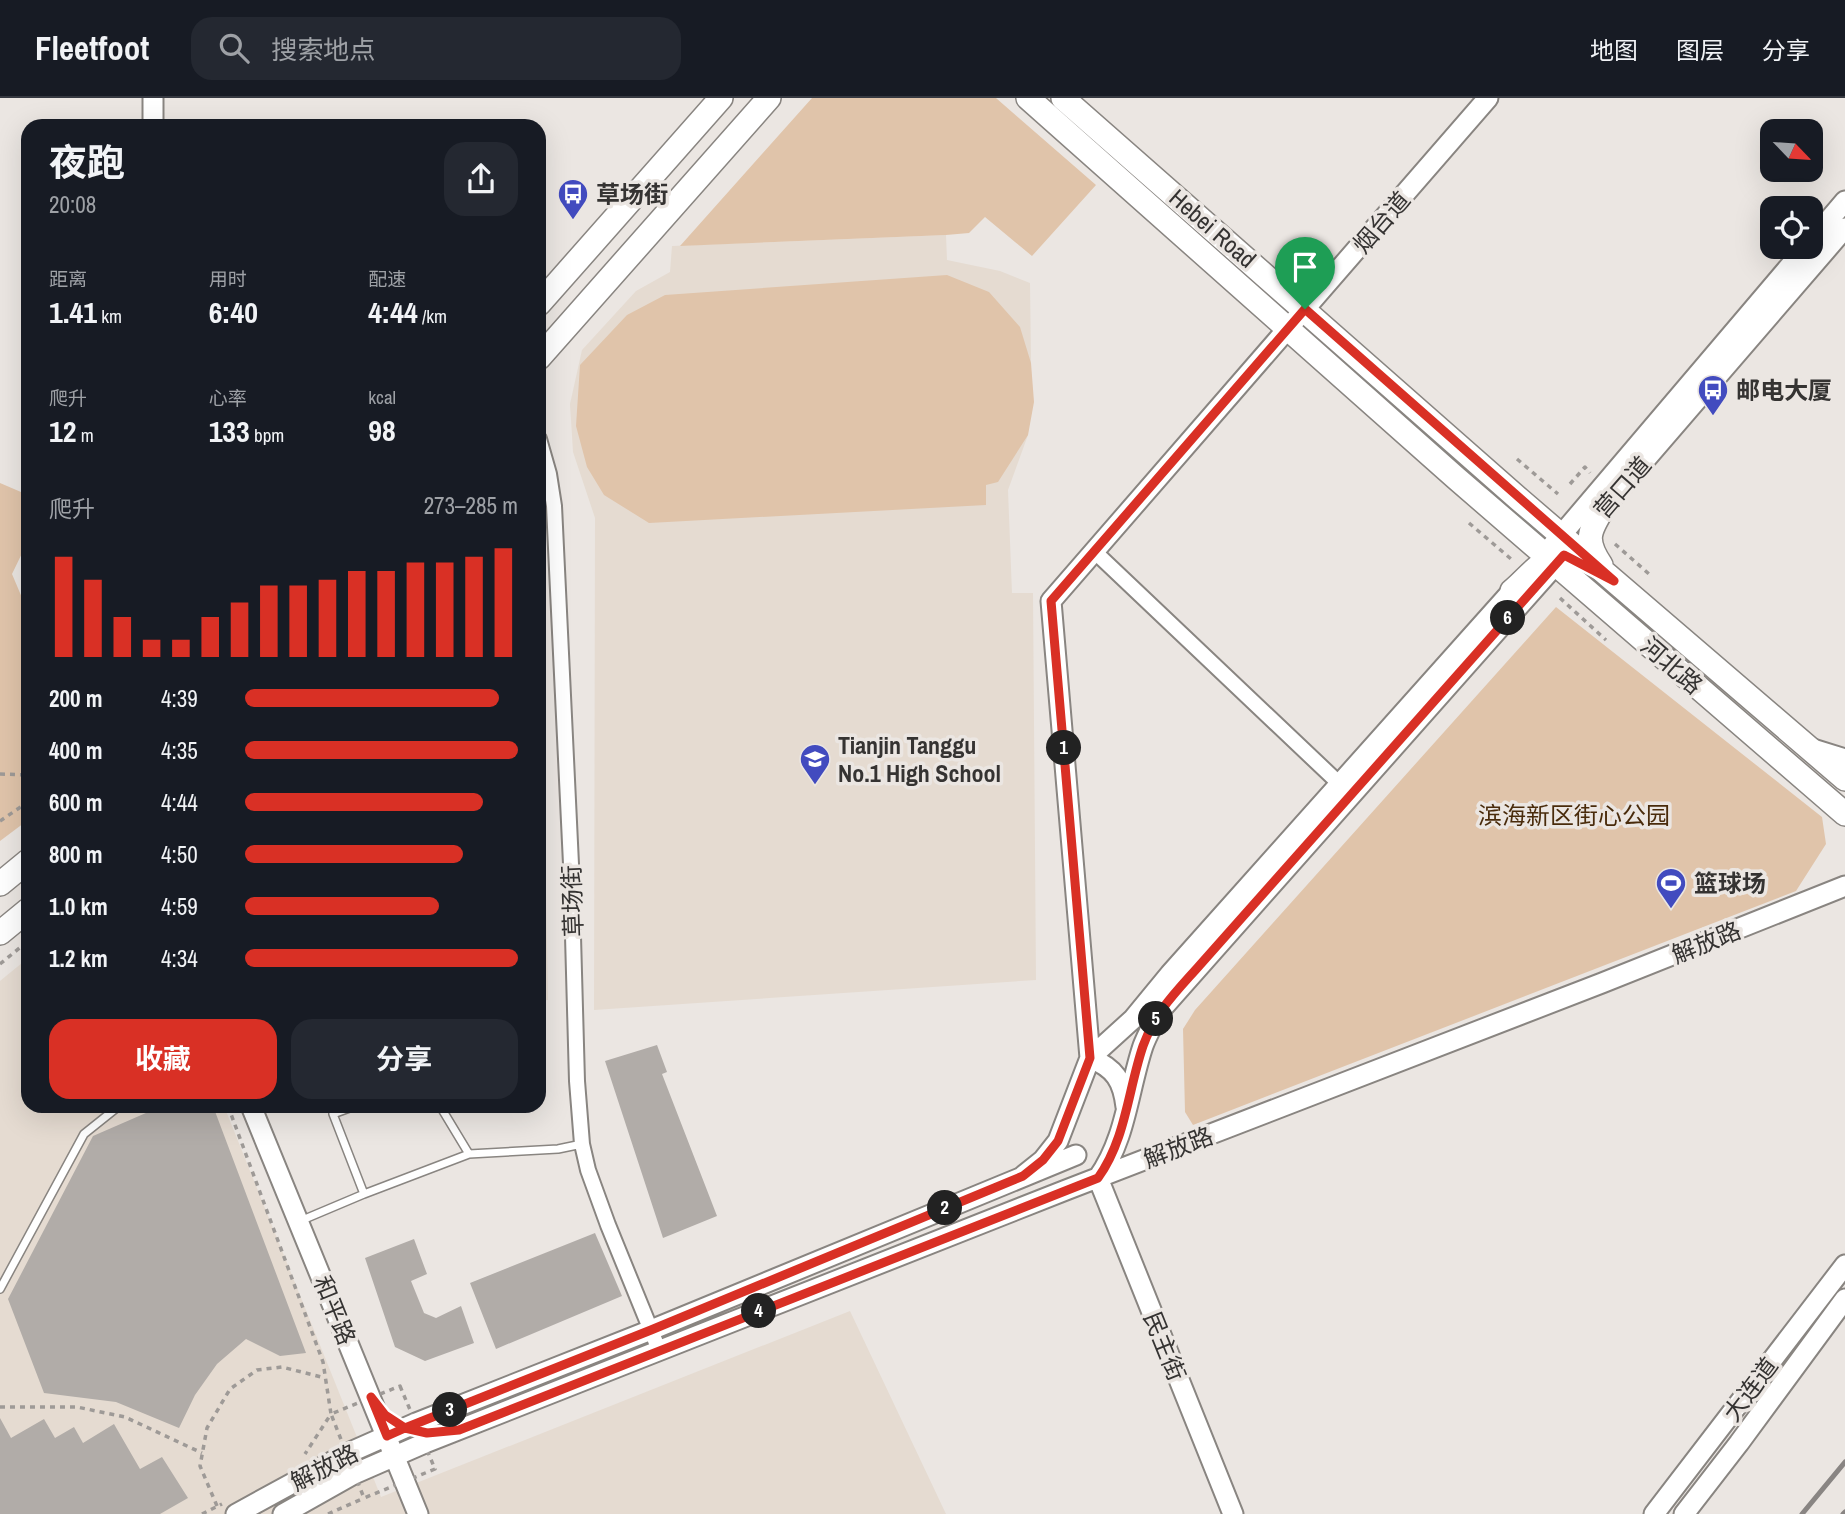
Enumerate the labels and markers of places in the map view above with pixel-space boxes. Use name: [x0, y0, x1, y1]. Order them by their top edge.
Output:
bus stop icon: 草场街: [556, 177, 590, 221]
place label: 草场街: [596, 178, 668, 210]
pin: [1275, 237, 1335, 309]
bus stop icon: 邮电大厦: [1696, 373, 1730, 417]
place label: 邮电大厦: [1736, 374, 1832, 406]
pin: 6: [1490, 601, 1526, 636]
place label: Tianjin Tanggu No.1 High School: [838, 729, 1001, 789]
pin: 1: [1046, 730, 1082, 766]
school or university icon: Tianjin Tanggu No.1 High School: [798, 742, 832, 786]
sports icon: 篮球场: [1654, 866, 1688, 910]
place label: 篮球场: [1694, 867, 1766, 899]
pin: 5: [1138, 1002, 1174, 1037]
pin: 2: [928, 1190, 962, 1226]
pin: 4: [742, 1294, 776, 1328]
pin: 3: [433, 1392, 468, 1428]

